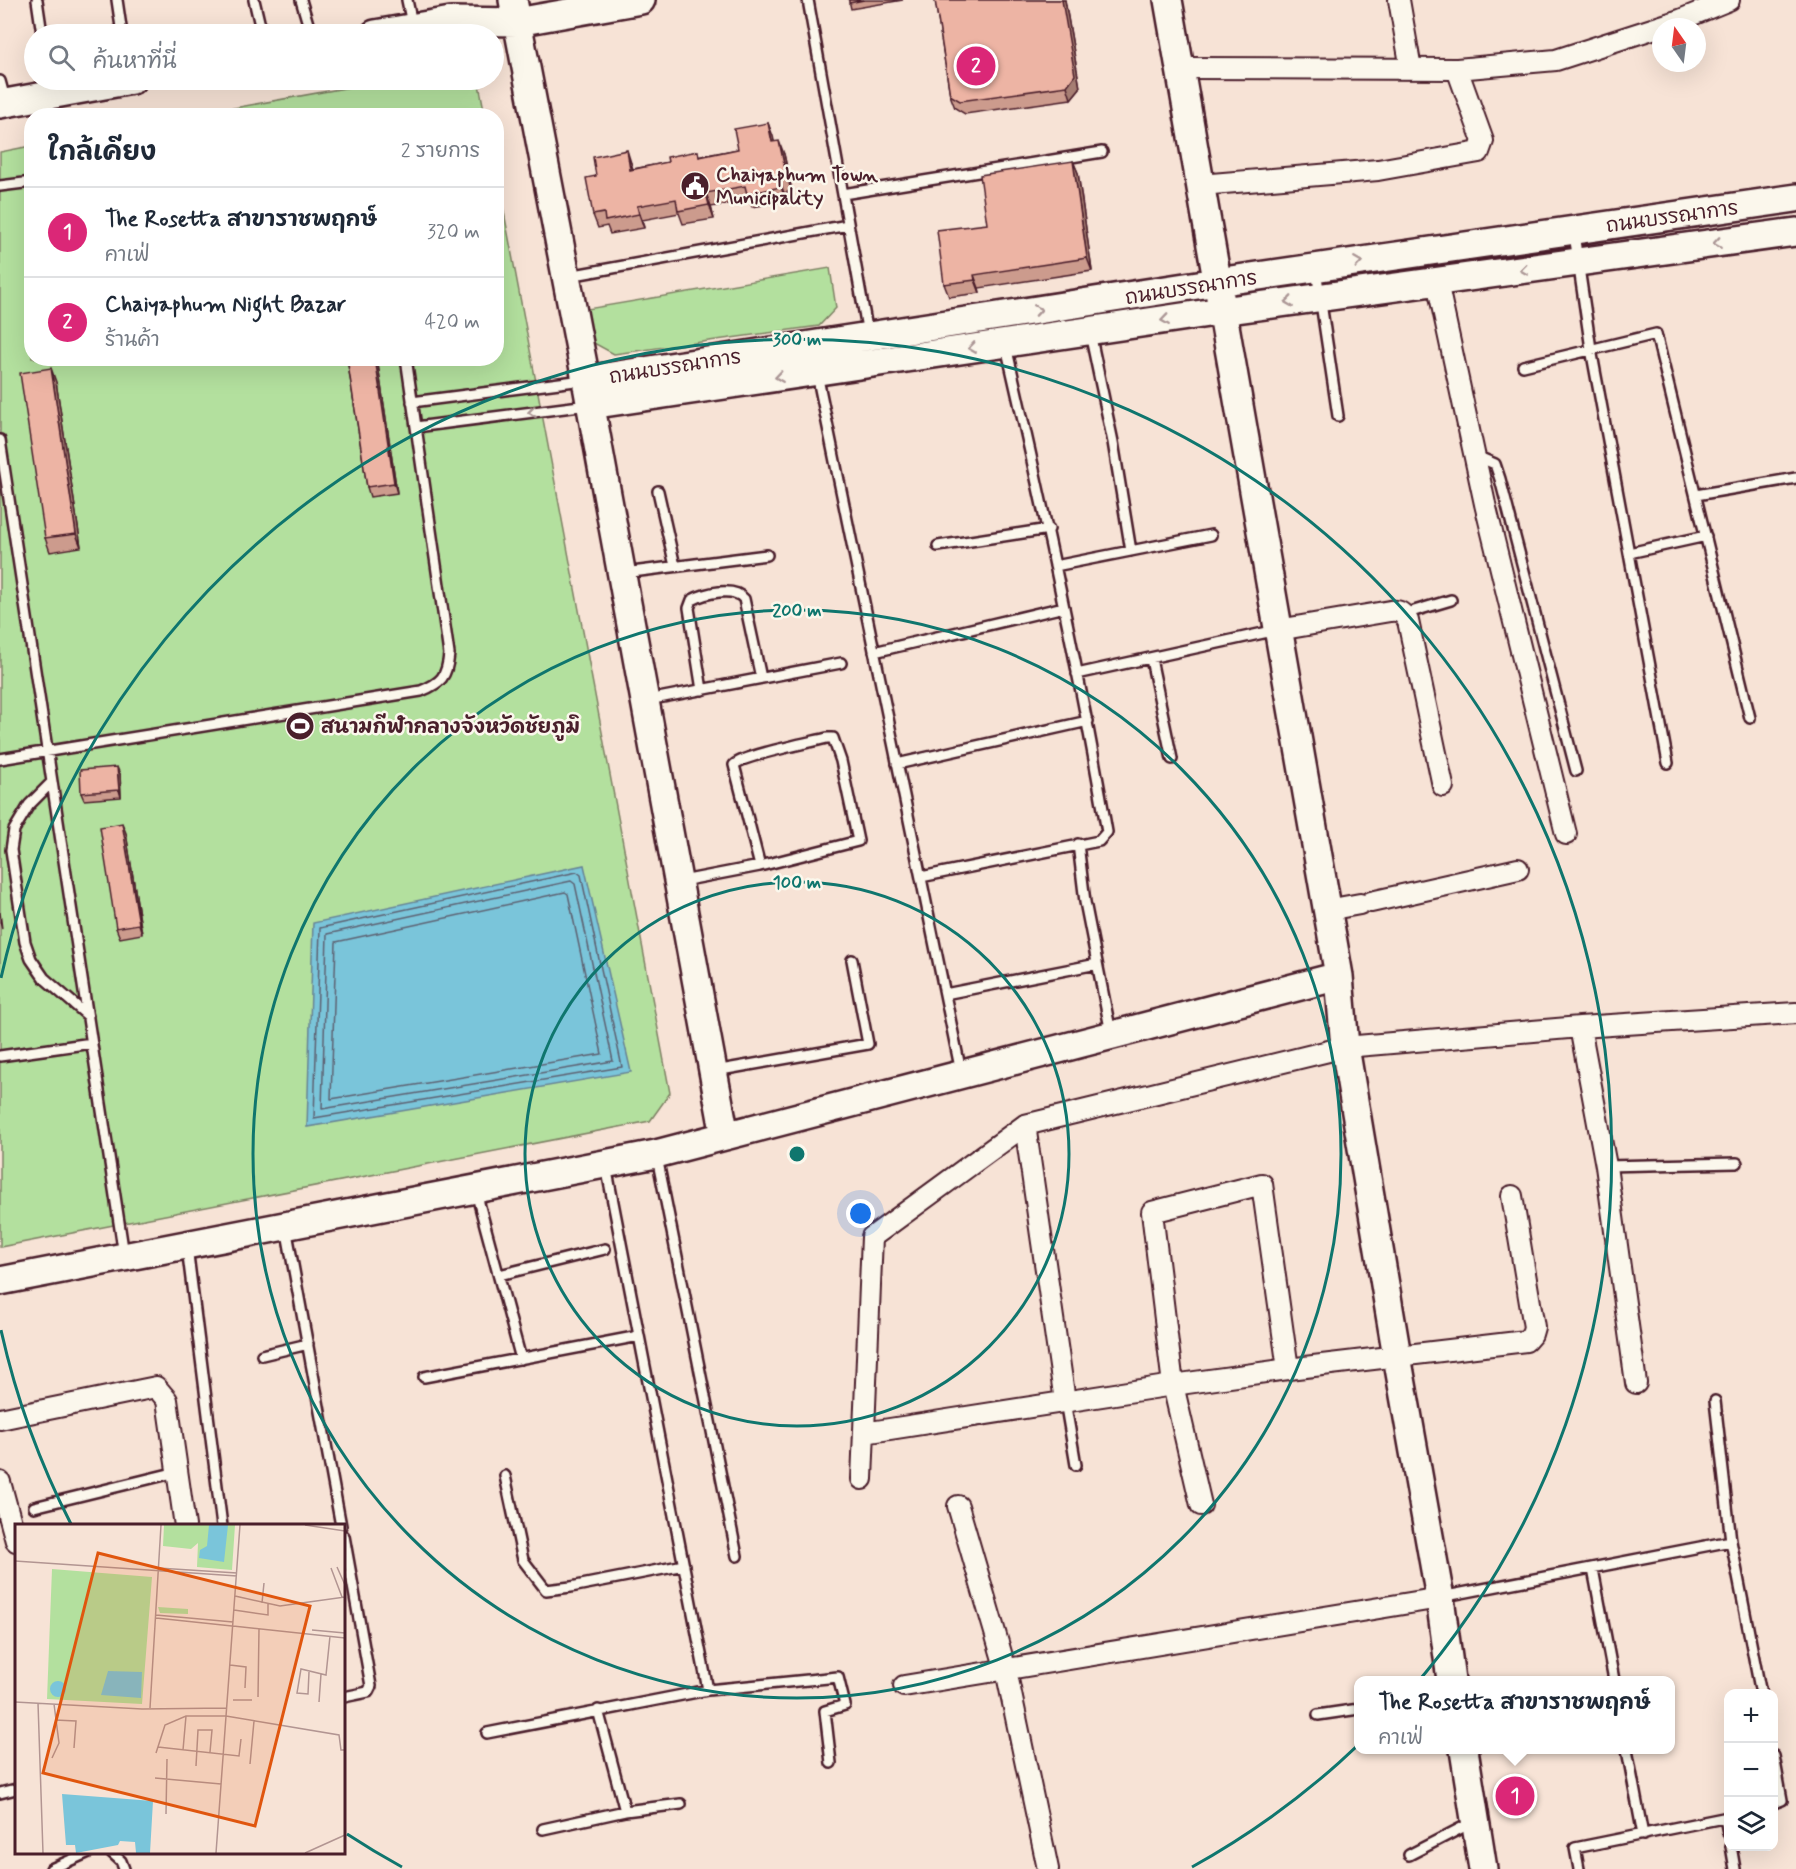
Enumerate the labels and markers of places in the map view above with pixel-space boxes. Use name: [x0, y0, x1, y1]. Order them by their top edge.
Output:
pin: 2: [956, 44, 996, 88]
place label: Chaiyaphum Town Municipality: [716, 162, 878, 212]
public building icon: Chaiyaphum Town Municipality: [679, 170, 711, 202]
sports icon: สนามกีฬากลางจังหวัดชัยภูมิ: [284, 710, 316, 742]
place label: สนามกีฬากลางจังหวัดชัยภูมิ: [321, 713, 580, 741]
centre of rings: [787, 1144, 807, 1164]
pin: 1: [1496, 1774, 1534, 1818]

